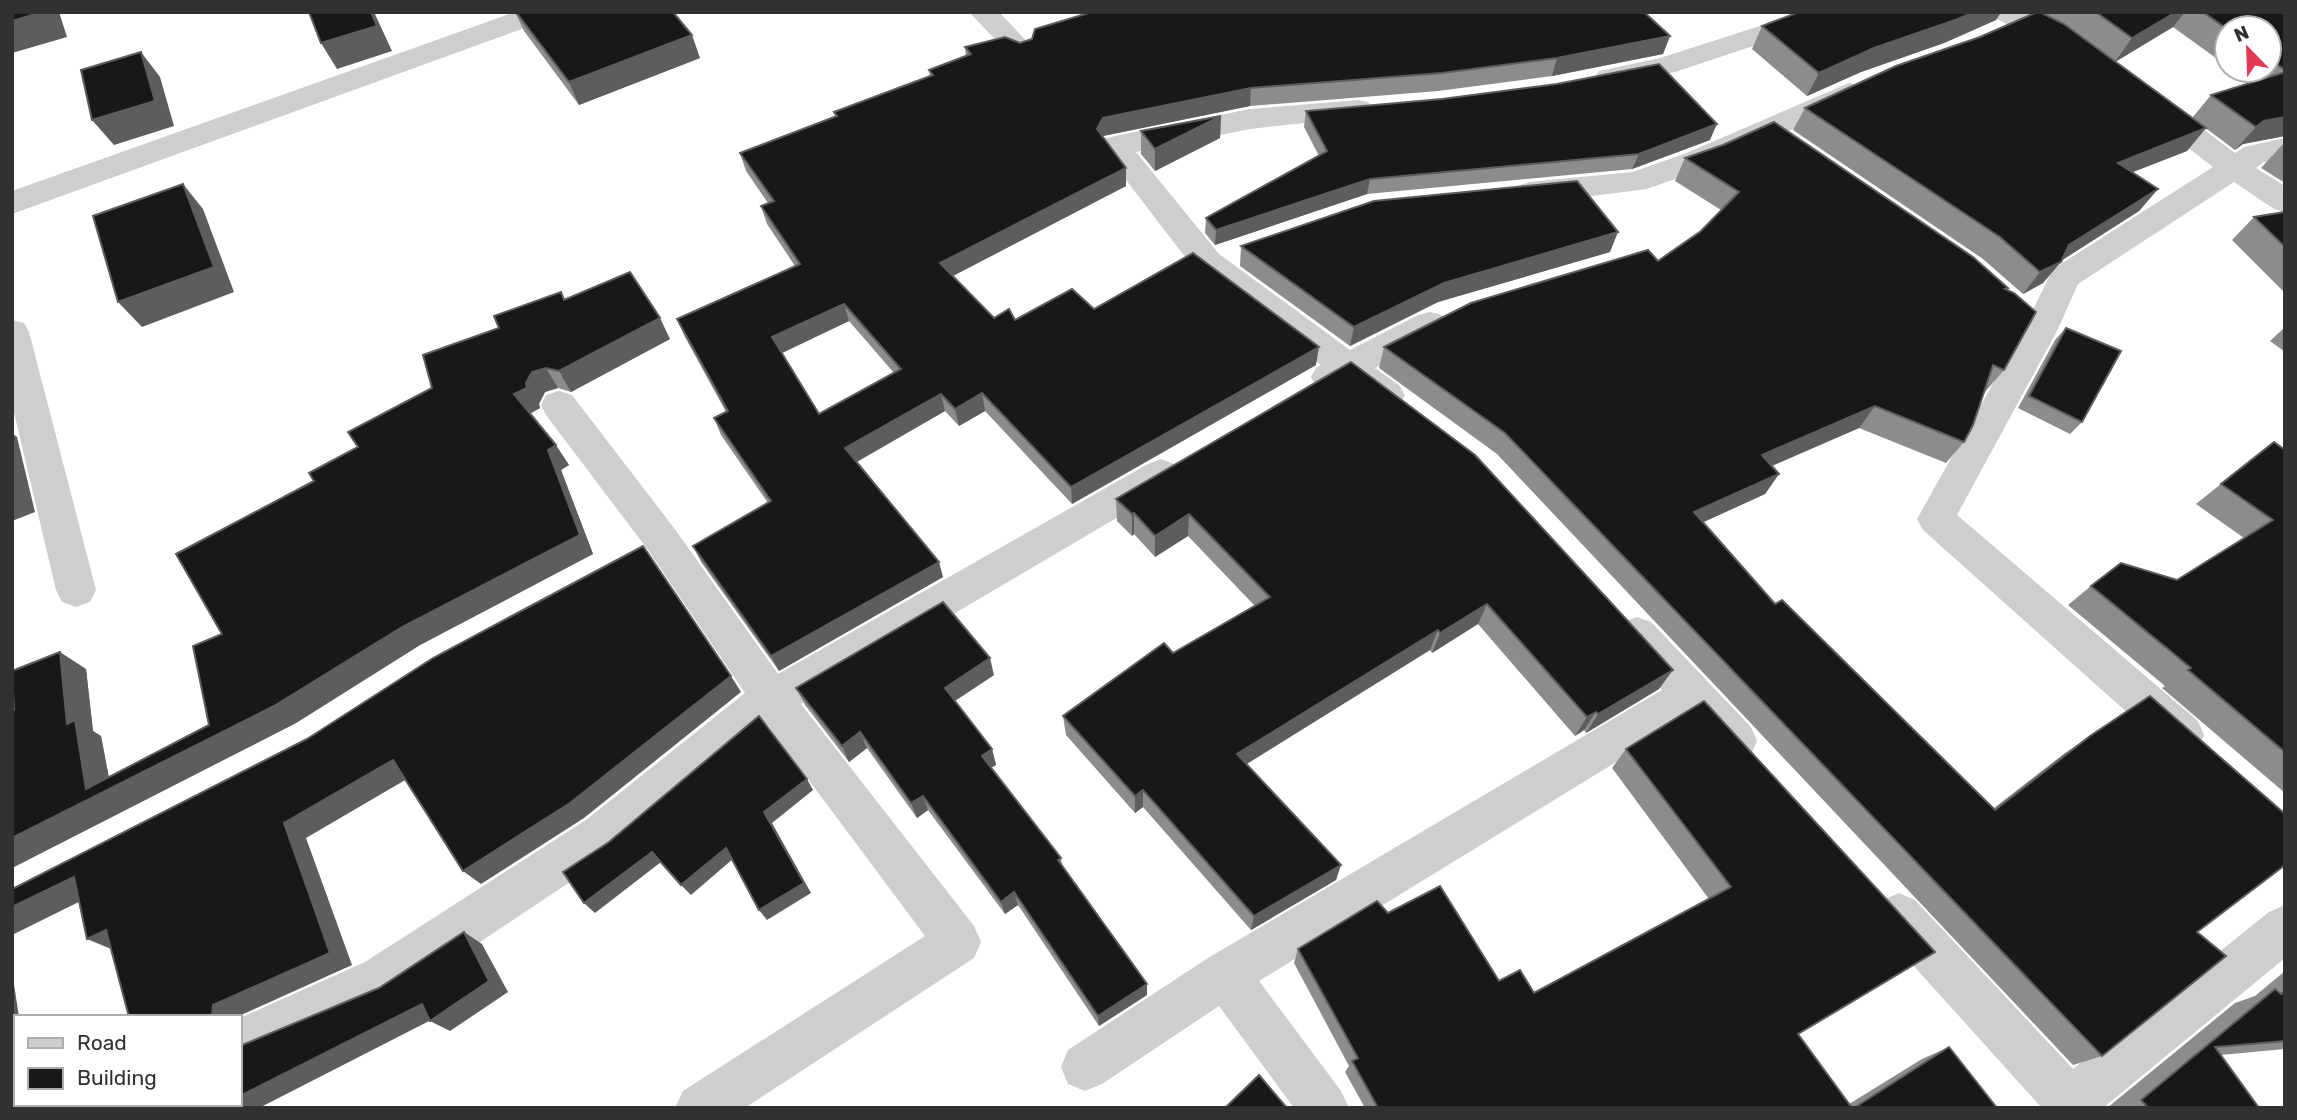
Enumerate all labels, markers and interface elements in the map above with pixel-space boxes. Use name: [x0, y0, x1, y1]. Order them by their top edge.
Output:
north arrow: [2213, 14, 2283, 84]
text: N: [2231, 21, 2252, 47]
legend: [14, 1015, 242, 1106]
text: Road: [77, 1030, 127, 1055]
text: Building: [77, 1065, 157, 1090]

